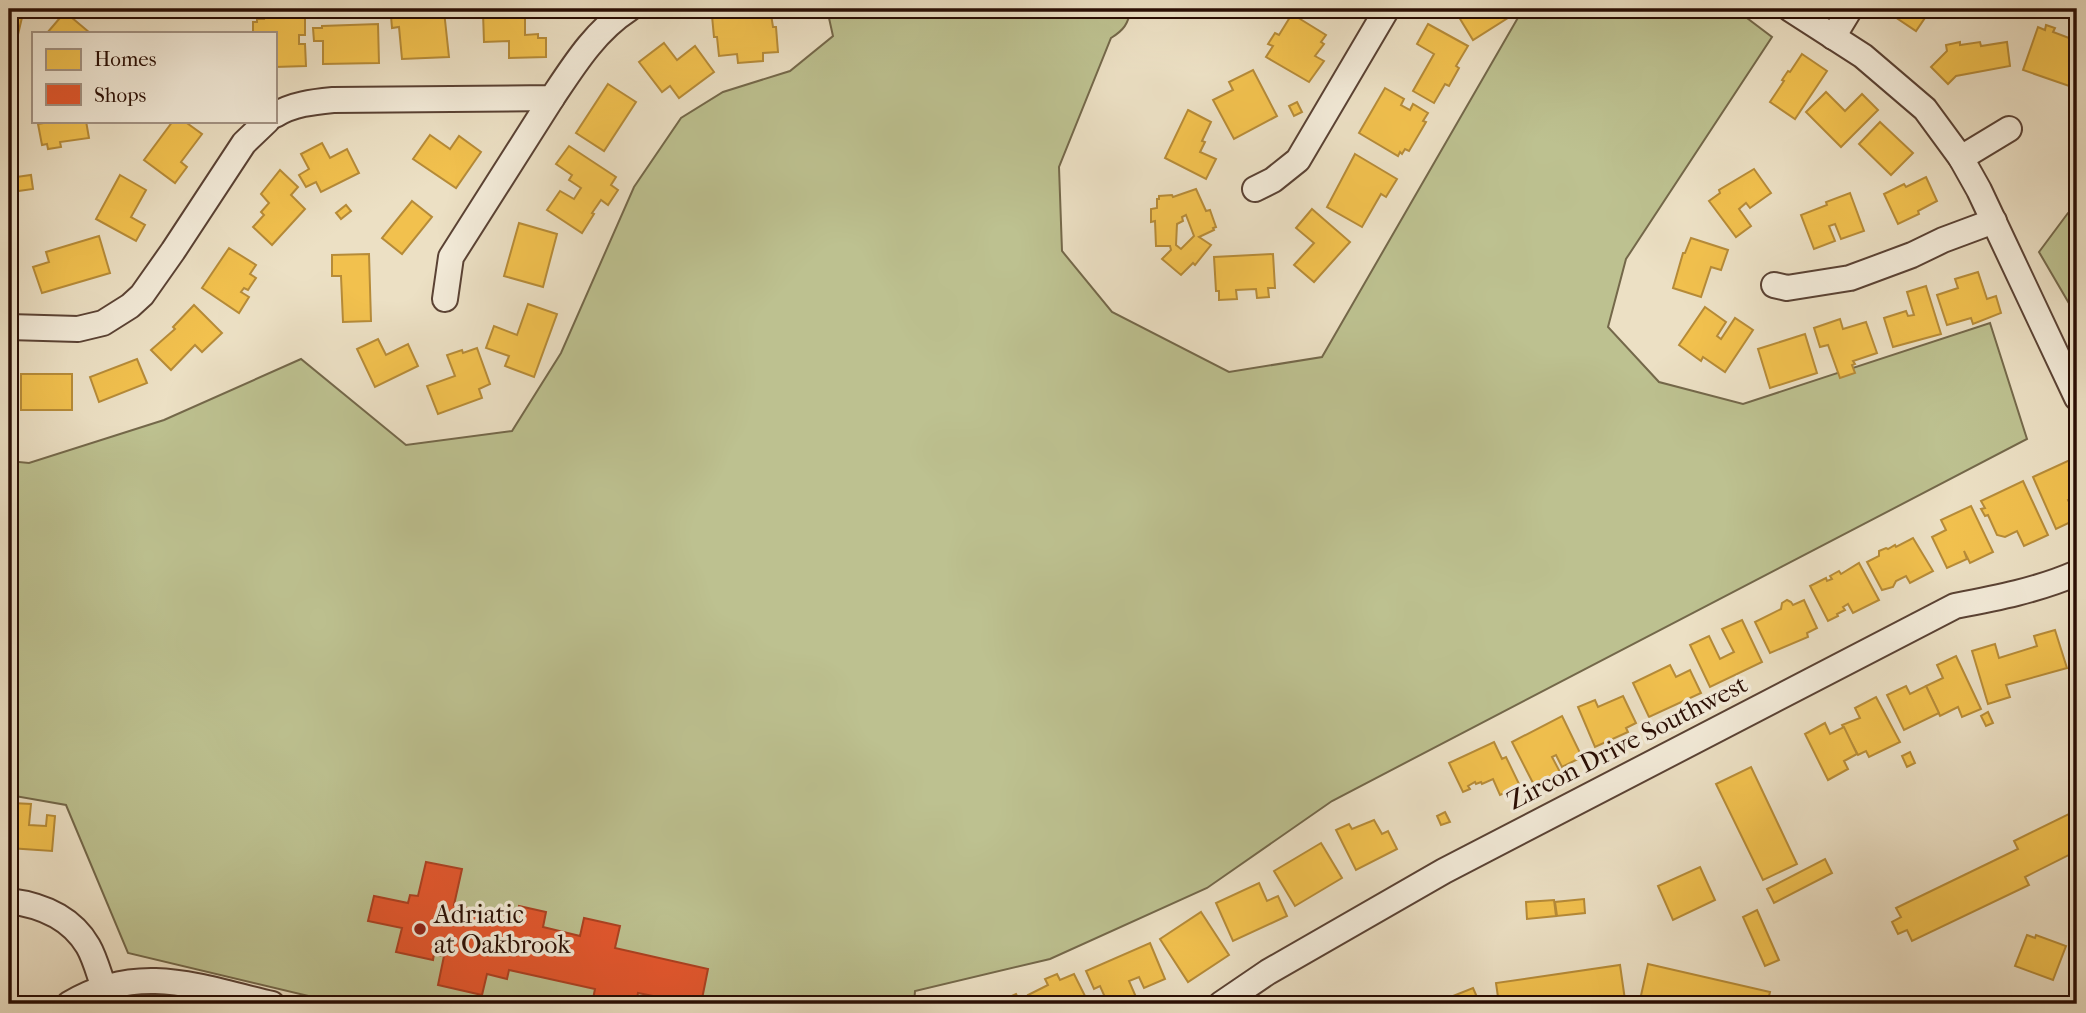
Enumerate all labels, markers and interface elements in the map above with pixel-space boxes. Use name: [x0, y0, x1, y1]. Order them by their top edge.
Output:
legend: [32, 32, 276, 122]
text: Homes: [94, 47, 157, 71]
text: Shops: [94, 83, 147, 107]
street label: Zircon Drive Southwest: [1502, 668, 1753, 817]
place label: Adriatic at Oakbrook: [433, 899, 571, 960]
marker: Adriatic at Oakbrook: [412, 921, 428, 937]

